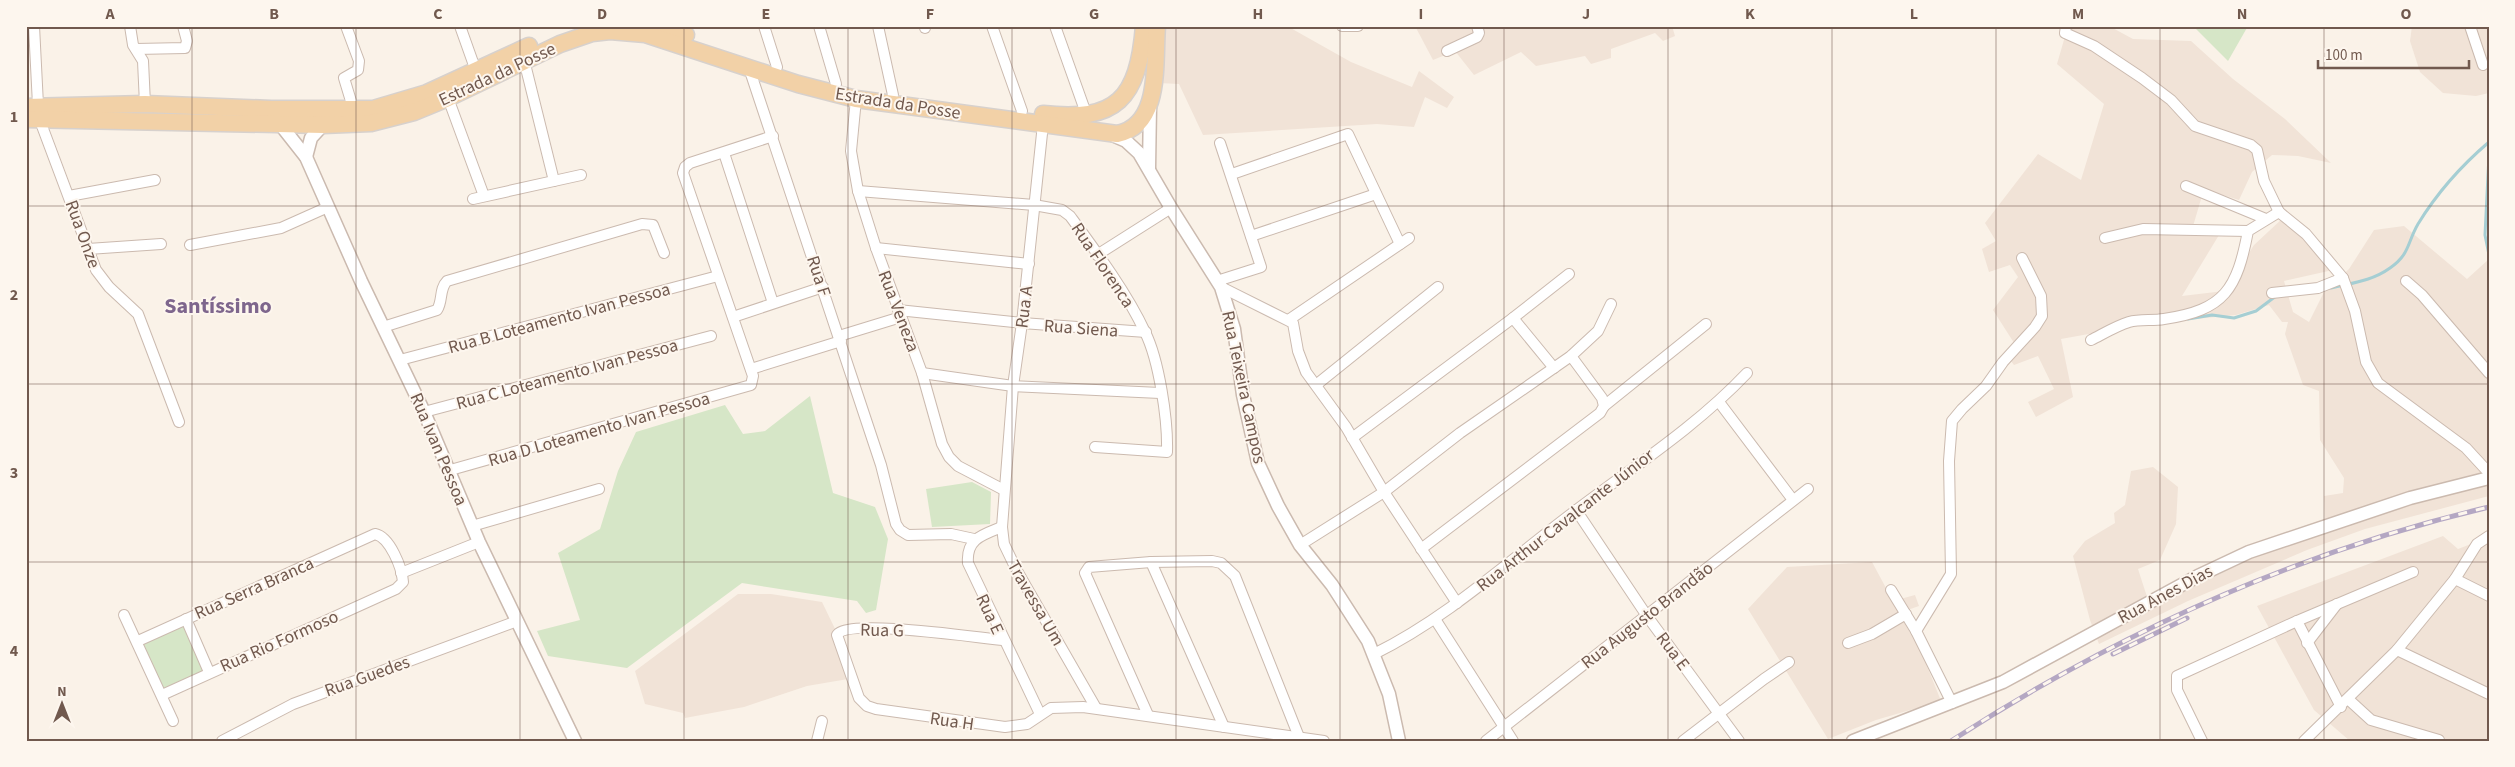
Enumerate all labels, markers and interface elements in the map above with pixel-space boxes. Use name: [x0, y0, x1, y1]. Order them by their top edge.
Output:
text: A: [104, 3, 115, 25]
text: B: [269, 3, 279, 25]
text: C: [433, 3, 443, 25]
text: D: [597, 3, 607, 25]
text: E: [762, 3, 770, 25]
text: F: [926, 3, 934, 25]
text: G: [1089, 3, 1099, 25]
text: H: [1253, 3, 1263, 25]
text: I: [1419, 3, 1423, 25]
text: J: [1582, 3, 1590, 25]
text: K: [1745, 3, 1755, 25]
text: L: [1910, 3, 1918, 25]
text: M: [2072, 3, 2084, 25]
text: N: [2237, 3, 2247, 25]
text: O: [2401, 3, 2412, 25]
street label: Estrada da Posse: [435, 36, 560, 113]
scale bar: [2318, 38, 2469, 70]
text: 100 m: [2325, 45, 2363, 66]
street label: Estrada da Posse: [834, 81, 962, 126]
text: 1: [10, 106, 18, 128]
street label: Rua Onze: [59, 197, 106, 272]
street label: Rua Florenca: [1065, 218, 1140, 313]
street label: Rua F: [800, 253, 837, 300]
street label: Rua Veneza: [872, 267, 926, 356]
street label: Rua B Loteamento Ivan Pessoa: [445, 277, 673, 360]
text: 2: [10, 284, 18, 306]
street label: Rua A: [1010, 284, 1040, 330]
district label: Santíssimo: [164, 290, 272, 322]
street label: Rua Teixeira Campos: [1215, 308, 1272, 466]
street label: Rua Siena: [1043, 313, 1119, 344]
street label: Rua C Loteamento Ivan Pessoa: [453, 333, 681, 416]
street label: Rua D Loteamento Ivan Pessoa: [485, 386, 713, 473]
street label: Rua Ivan Pessoa: [404, 389, 474, 509]
street label: Rua Arthur Cavalcante Júnior: [1471, 443, 1660, 598]
text: 3: [10, 462, 18, 484]
street label: Rua Serra Branca: [190, 551, 318, 626]
street label: Travessa Um: [1001, 556, 1070, 651]
street label: Rua Augusto Brandão: [1576, 556, 1719, 675]
street label: Rua Anes Dias: [2113, 559, 2217, 630]
street label: Rua E: [969, 590, 1010, 639]
street label: Rua Rio Formoso: [216, 604, 342, 679]
street label: Rua G: [860, 618, 904, 643]
street label: Rua E: [1650, 627, 1695, 676]
text: 4: [10, 640, 19, 662]
street label: Rua Guedes: [321, 650, 413, 703]
north arrow: [38, 680, 88, 730]
text: N: [57, 682, 67, 702]
street label: Rua H: [928, 706, 976, 737]

